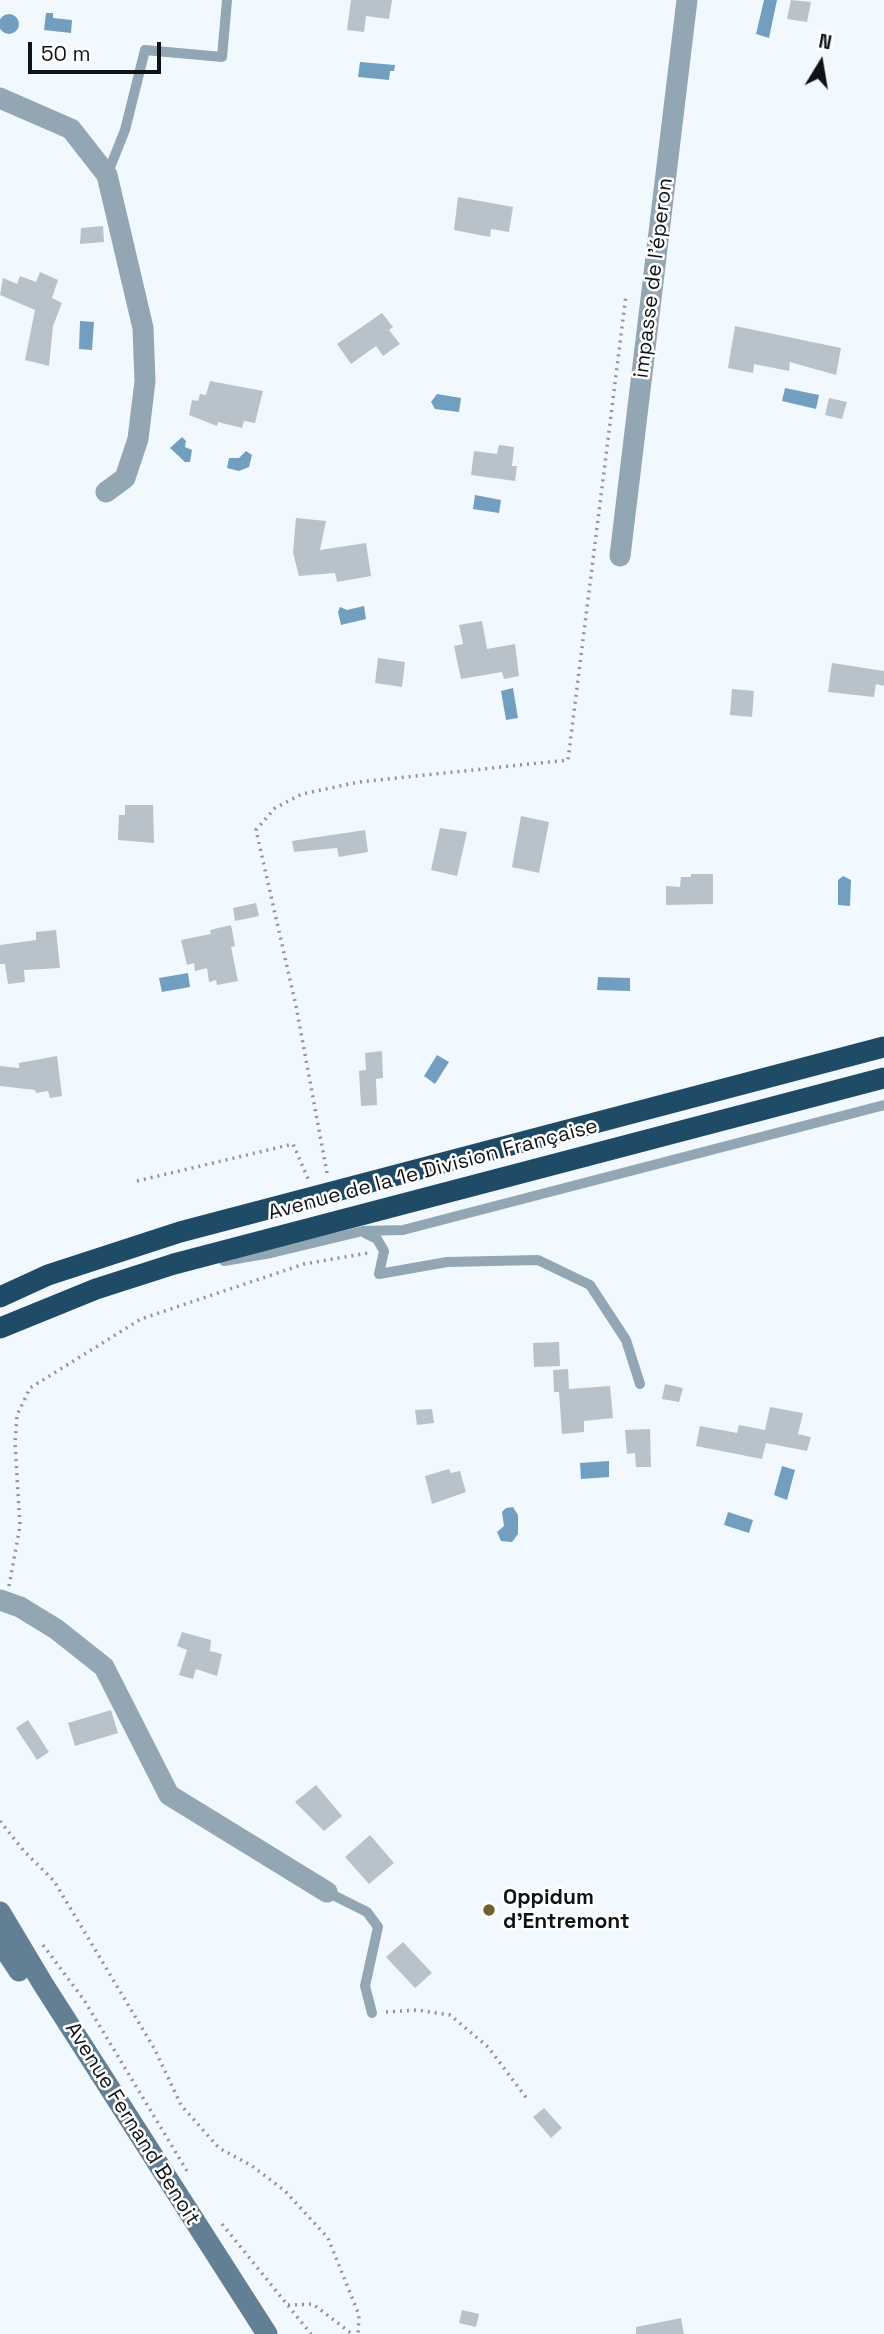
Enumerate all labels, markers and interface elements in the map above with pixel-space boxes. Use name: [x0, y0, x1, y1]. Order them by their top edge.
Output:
scale bar: [32, 28, 164, 72]
north arrow: [786, 28, 856, 98]
text: N: [816, 28, 834, 55]
text: 50 m: [41, 40, 91, 67]
street label: impasse de l'éperon: [629, 176, 679, 380]
street label: Avenue de la 1e Division Française: [265, 1114, 601, 1226]
place label: Oppidum d'Entremont: [503, 1885, 629, 1935]
marker: Oppidum d'Entremont: [481, 1902, 497, 1918]
street label: Avenue Fernand Benoit: [59, 2018, 205, 2230]

